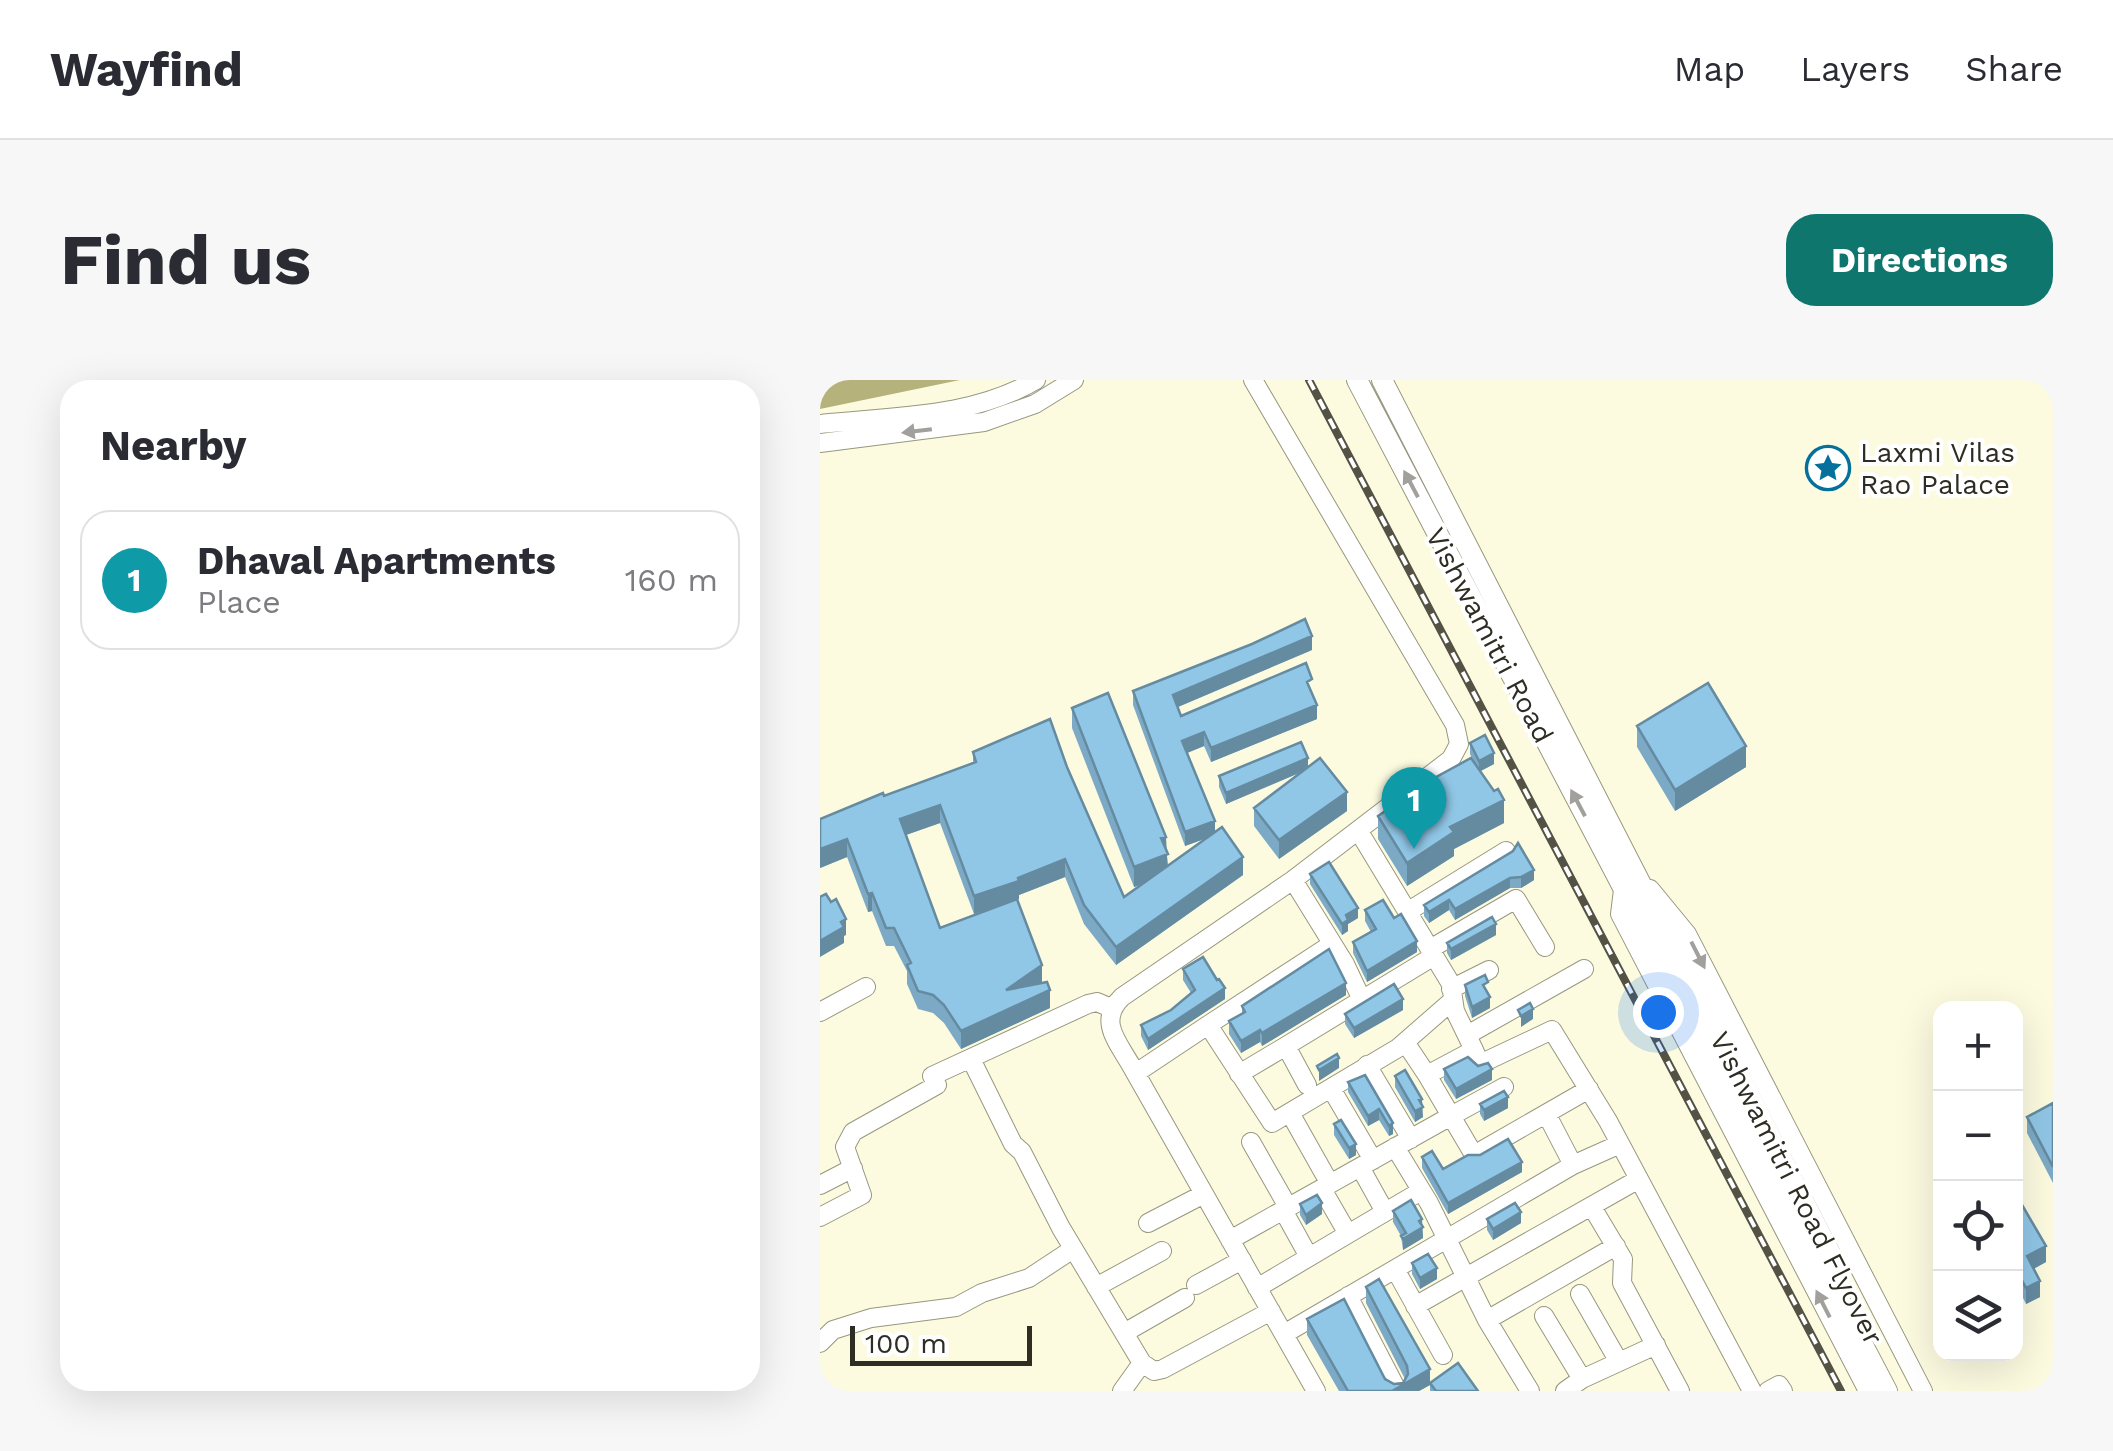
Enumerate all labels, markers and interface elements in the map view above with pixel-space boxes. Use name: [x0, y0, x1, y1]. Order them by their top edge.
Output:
text: Wayfind: [50, 41, 243, 98]
text: Map: [1674, 48, 1745, 90]
text: Layers: [1800, 48, 1910, 90]
text: Share: [1965, 48, 2063, 90]
button: Directions: [1786, 214, 2053, 306]
text: Find us: [60, 219, 311, 301]
text: Nearby: [100, 421, 247, 470]
one-way arrow: [901, 423, 932, 439]
place label: Laxmi Vilas Rao Palace: [1860, 436, 2015, 501]
place icon: Laxmi Vilas Rao Palace: [1805, 445, 1851, 491]
one-way arrow: [1403, 470, 1420, 499]
street label: Vishwamitri Road: [1419, 522, 1560, 749]
text: Dhaval Apartments: [197, 539, 556, 583]
text: 1: [128, 561, 141, 599]
text: 160 m: [625, 561, 718, 599]
text: Place: [197, 583, 281, 621]
pin: 1: [1382, 766, 1446, 849]
one-way arrow: [1570, 789, 1587, 818]
one-way arrow: [1689, 941, 1706, 970]
your location: [1633, 987, 1684, 1038]
map controls: [1933, 1001, 2023, 1361]
button: +: [1933, 1001, 2023, 1091]
street label: Vishwamitri Road Flyover: [1703, 1026, 1890, 1350]
button: −: [1933, 1091, 2023, 1181]
button: locate: [1933, 1181, 2023, 1271]
button: layers: [1933, 1271, 2023, 1361]
one-way arrow: [1815, 1290, 1832, 1319]
scale bar: [850, 1321, 1032, 1366]
text: 100 m: [865, 1327, 947, 1360]

